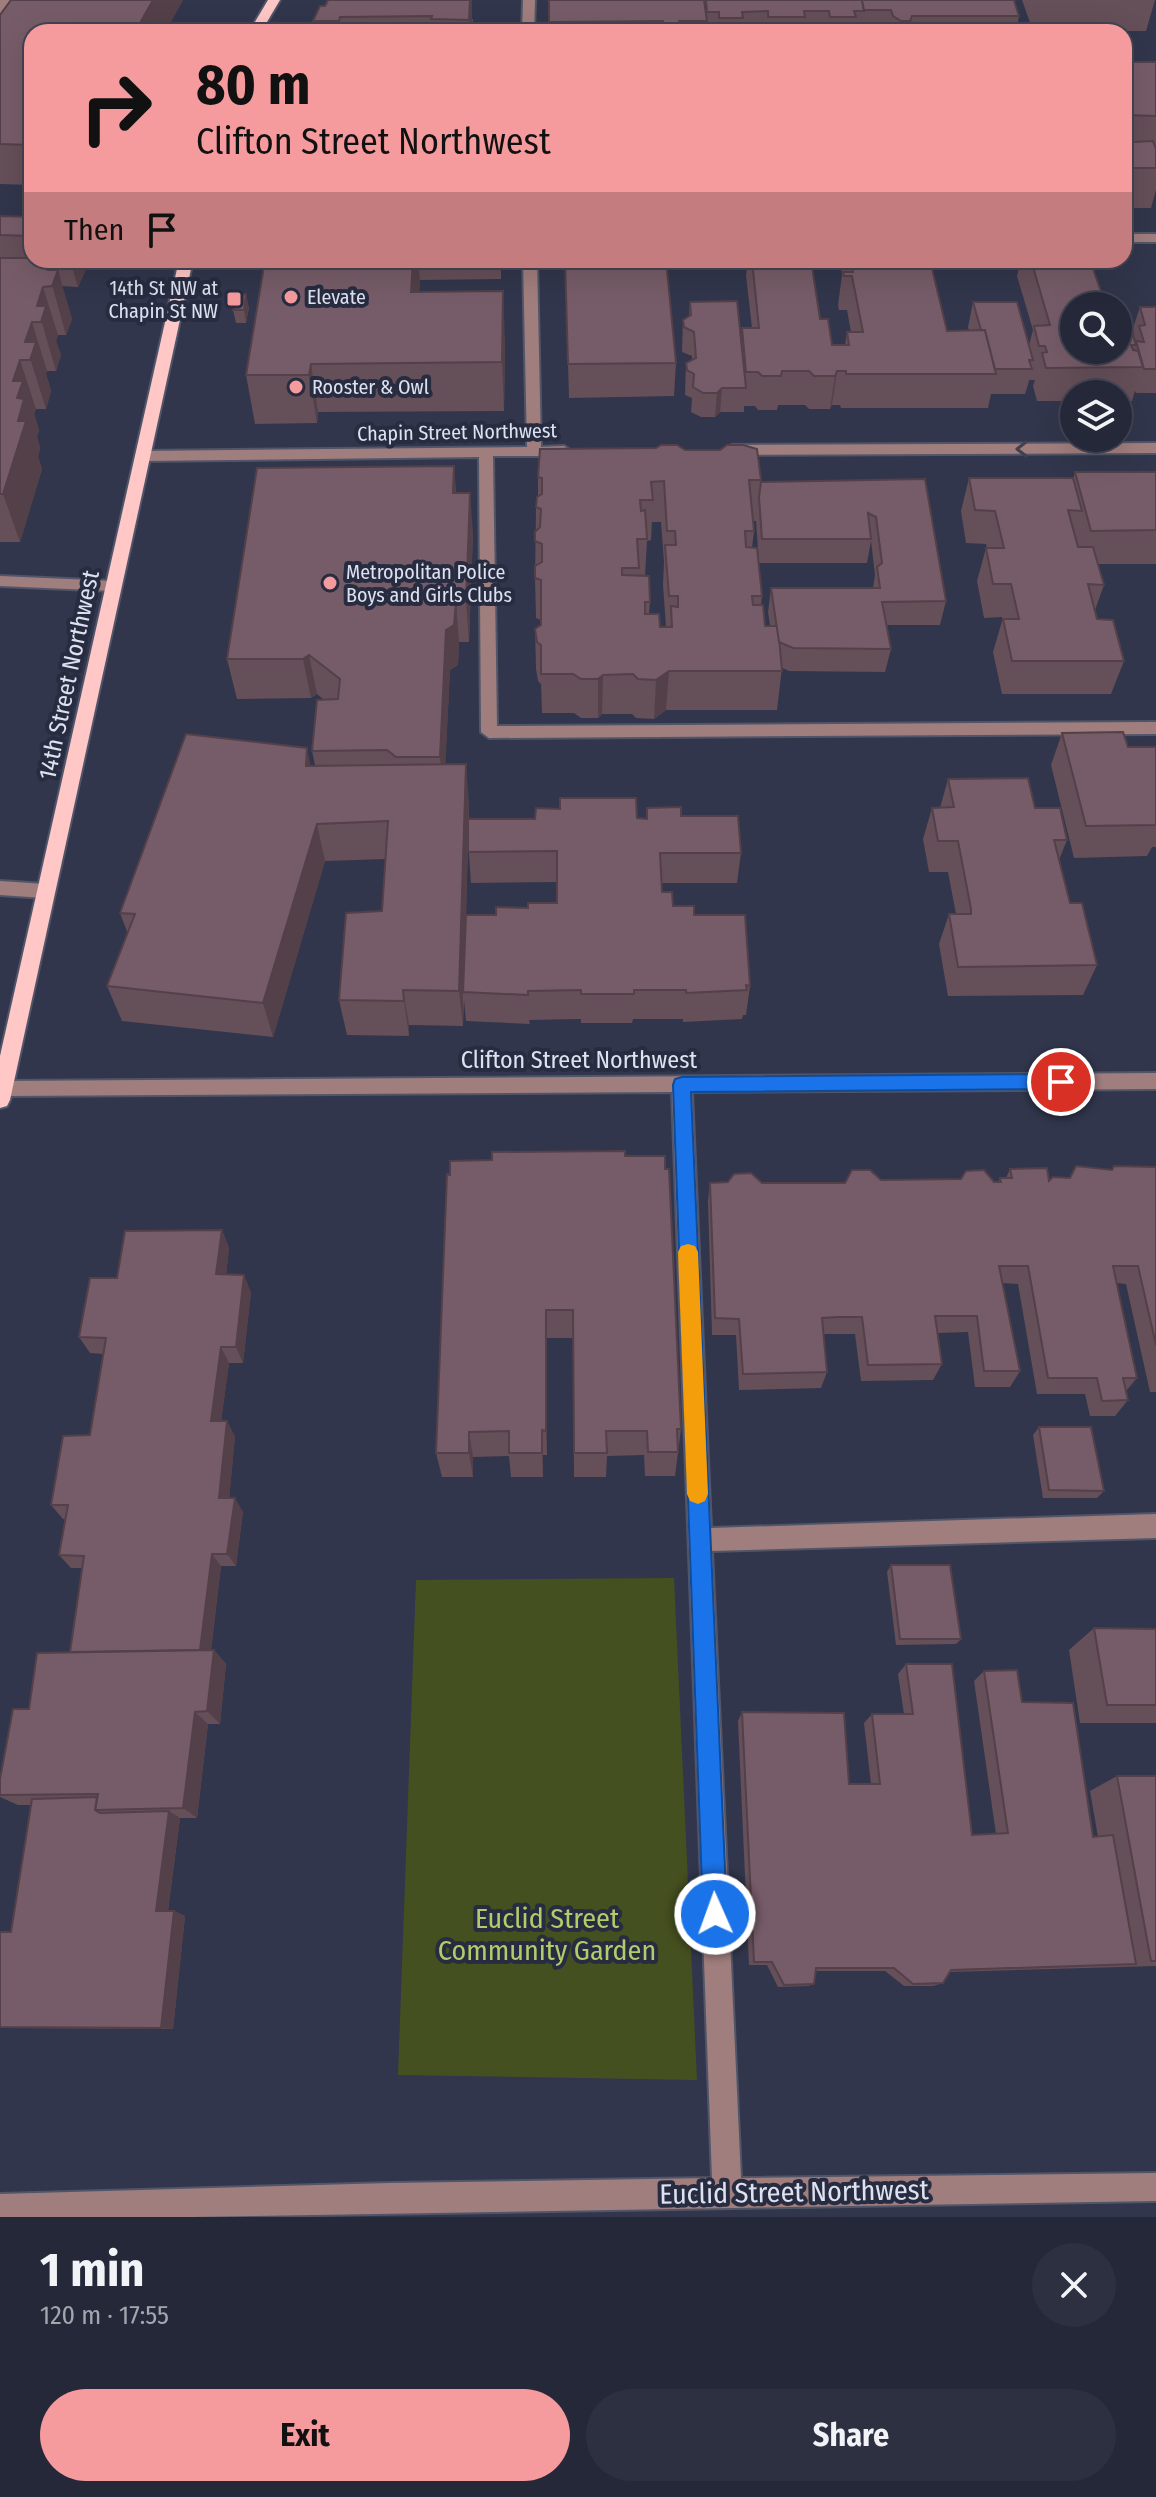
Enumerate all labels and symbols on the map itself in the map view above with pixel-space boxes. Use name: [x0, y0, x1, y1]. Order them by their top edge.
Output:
place label: 14th St NW at Chapin St NW: [109, 276, 218, 323]
place label: Elevate: [307, 285, 366, 309]
marker: Elevate: [282, 288, 300, 306]
marker: 14th St NW at Chapin St NW: [225, 290, 243, 308]
place label: Rooster & Owl: [312, 375, 429, 399]
marker: Rooster & Owl: [287, 378, 305, 396]
street label: Chapin Street Northwest: [357, 418, 558, 446]
one-way arrow: [1015, 440, 1028, 458]
place label: Metropolitan Police Boys and Girls Clubs: [346, 560, 512, 607]
street label: 14th Street Northwest: [33, 568, 105, 782]
marker: Metropolitan Police Boys and Girls Clubs: [321, 574, 339, 592]
street label: Clifton Street Northwest: [461, 1046, 697, 1074]
pin: [1027, 1048, 1095, 1116]
position arrow: [673, 1872, 757, 1956]
park label: Euclid Street Community Garden: [438, 1902, 656, 1967]
street label: Euclid Street Northwest: [659, 2173, 930, 2211]

